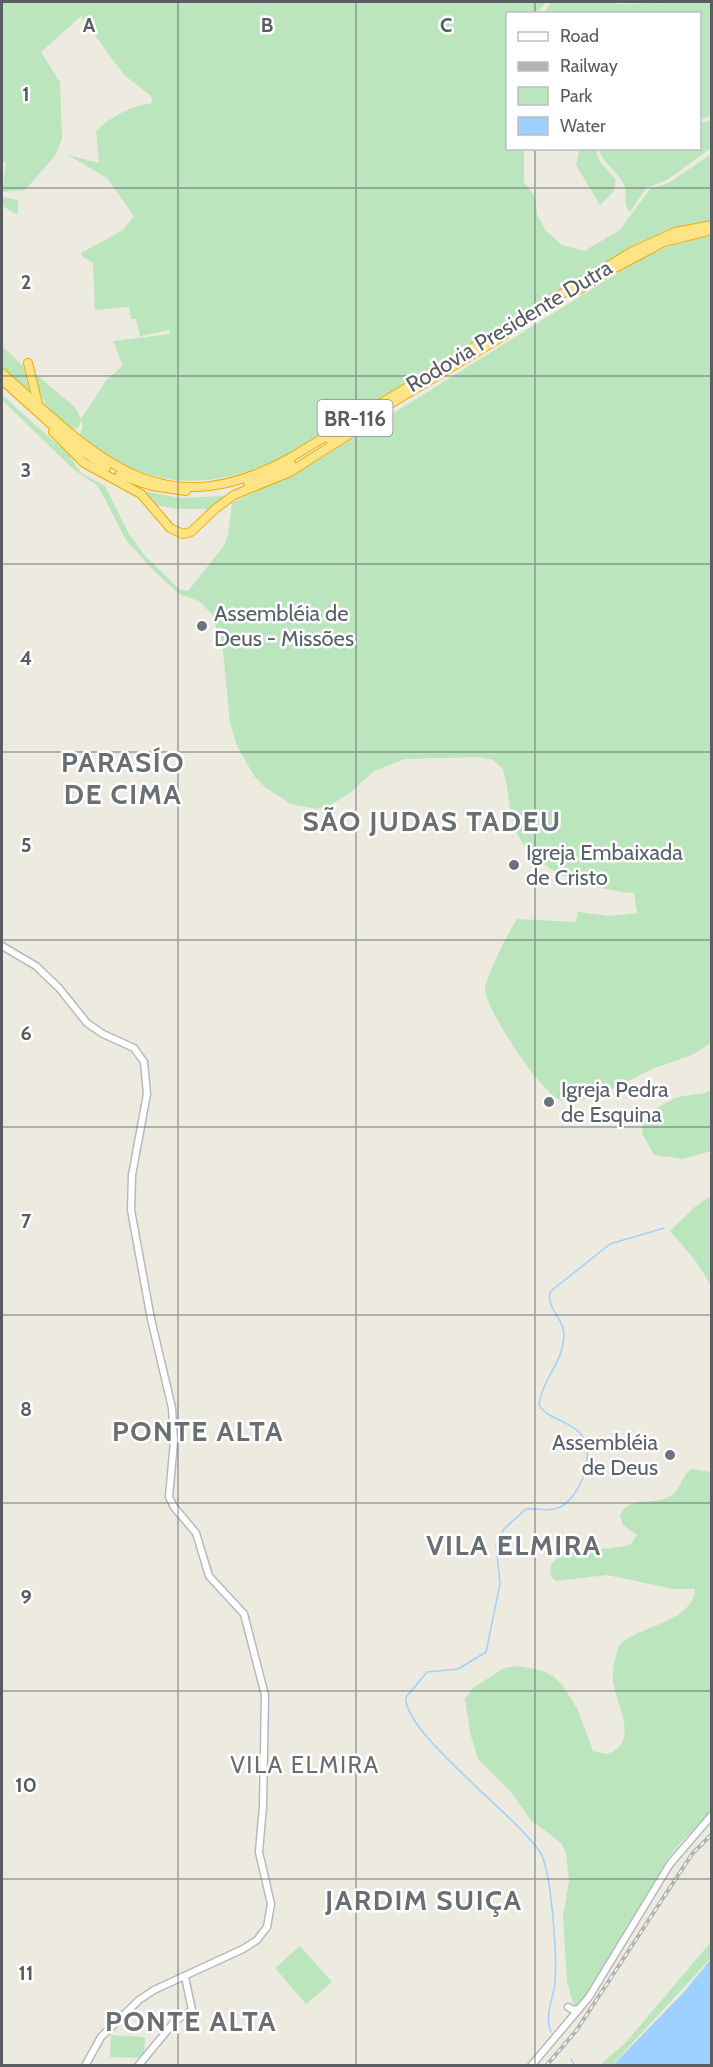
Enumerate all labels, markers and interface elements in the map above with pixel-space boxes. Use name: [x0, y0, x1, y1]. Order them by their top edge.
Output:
legend: [506, 12, 701, 150]
text: A: [83, 13, 96, 37]
text: B: [261, 13, 273, 37]
text: C: [440, 13, 452, 37]
text: Road: [560, 25, 599, 47]
text: Railway: [560, 55, 618, 77]
text: 1: [22, 82, 30, 106]
text: Park: [560, 85, 593, 107]
text: Water: [560, 115, 606, 137]
street label: Rodovia Presidente Dutra: [401, 254, 617, 398]
text: 2: [21, 270, 31, 294]
road number: BR-116: [318, 400, 392, 436]
text: 3: [21, 458, 31, 482]
place label: Assembléia de Deus - Missões: [214, 600, 354, 652]
marker: Assembléia de Deus - Missões: [195, 619, 209, 633]
text: 4: [20, 646, 32, 670]
district label: PARASÍO DE CIMA: [61, 745, 185, 811]
district label: SÃO JUDAS TADEU: [302, 804, 562, 838]
text: 5: [21, 833, 31, 857]
place label: Igreja Embaixada de Cristo: [526, 839, 683, 891]
marker: Igreja Embaixada de Cristo: [507, 858, 521, 872]
text: 6: [20, 1021, 32, 1045]
place label: Igreja Pedra de Esquina: [561, 1076, 669, 1128]
marker: Igreja Pedra de Esquina: [542, 1095, 556, 1109]
text: 7: [21, 1209, 32, 1233]
text: 8: [20, 1397, 32, 1421]
district label: PONTE ALTA: [112, 1414, 284, 1448]
place label: Assembléia de Deus: [552, 1429, 658, 1481]
marker: Assembléia de Deus: [663, 1448, 677, 1462]
district label: VILA ELMIRA: [426, 1528, 602, 1562]
text: 9: [20, 1585, 32, 1609]
district label: VILA ELMIRA: [230, 1750, 380, 1779]
text: 10: [15, 1773, 37, 1797]
district label: JARDIM SUIÇA: [324, 1883, 523, 1917]
text: 11: [19, 1961, 33, 1985]
district label: PONTE ALTA: [105, 2004, 277, 2038]

